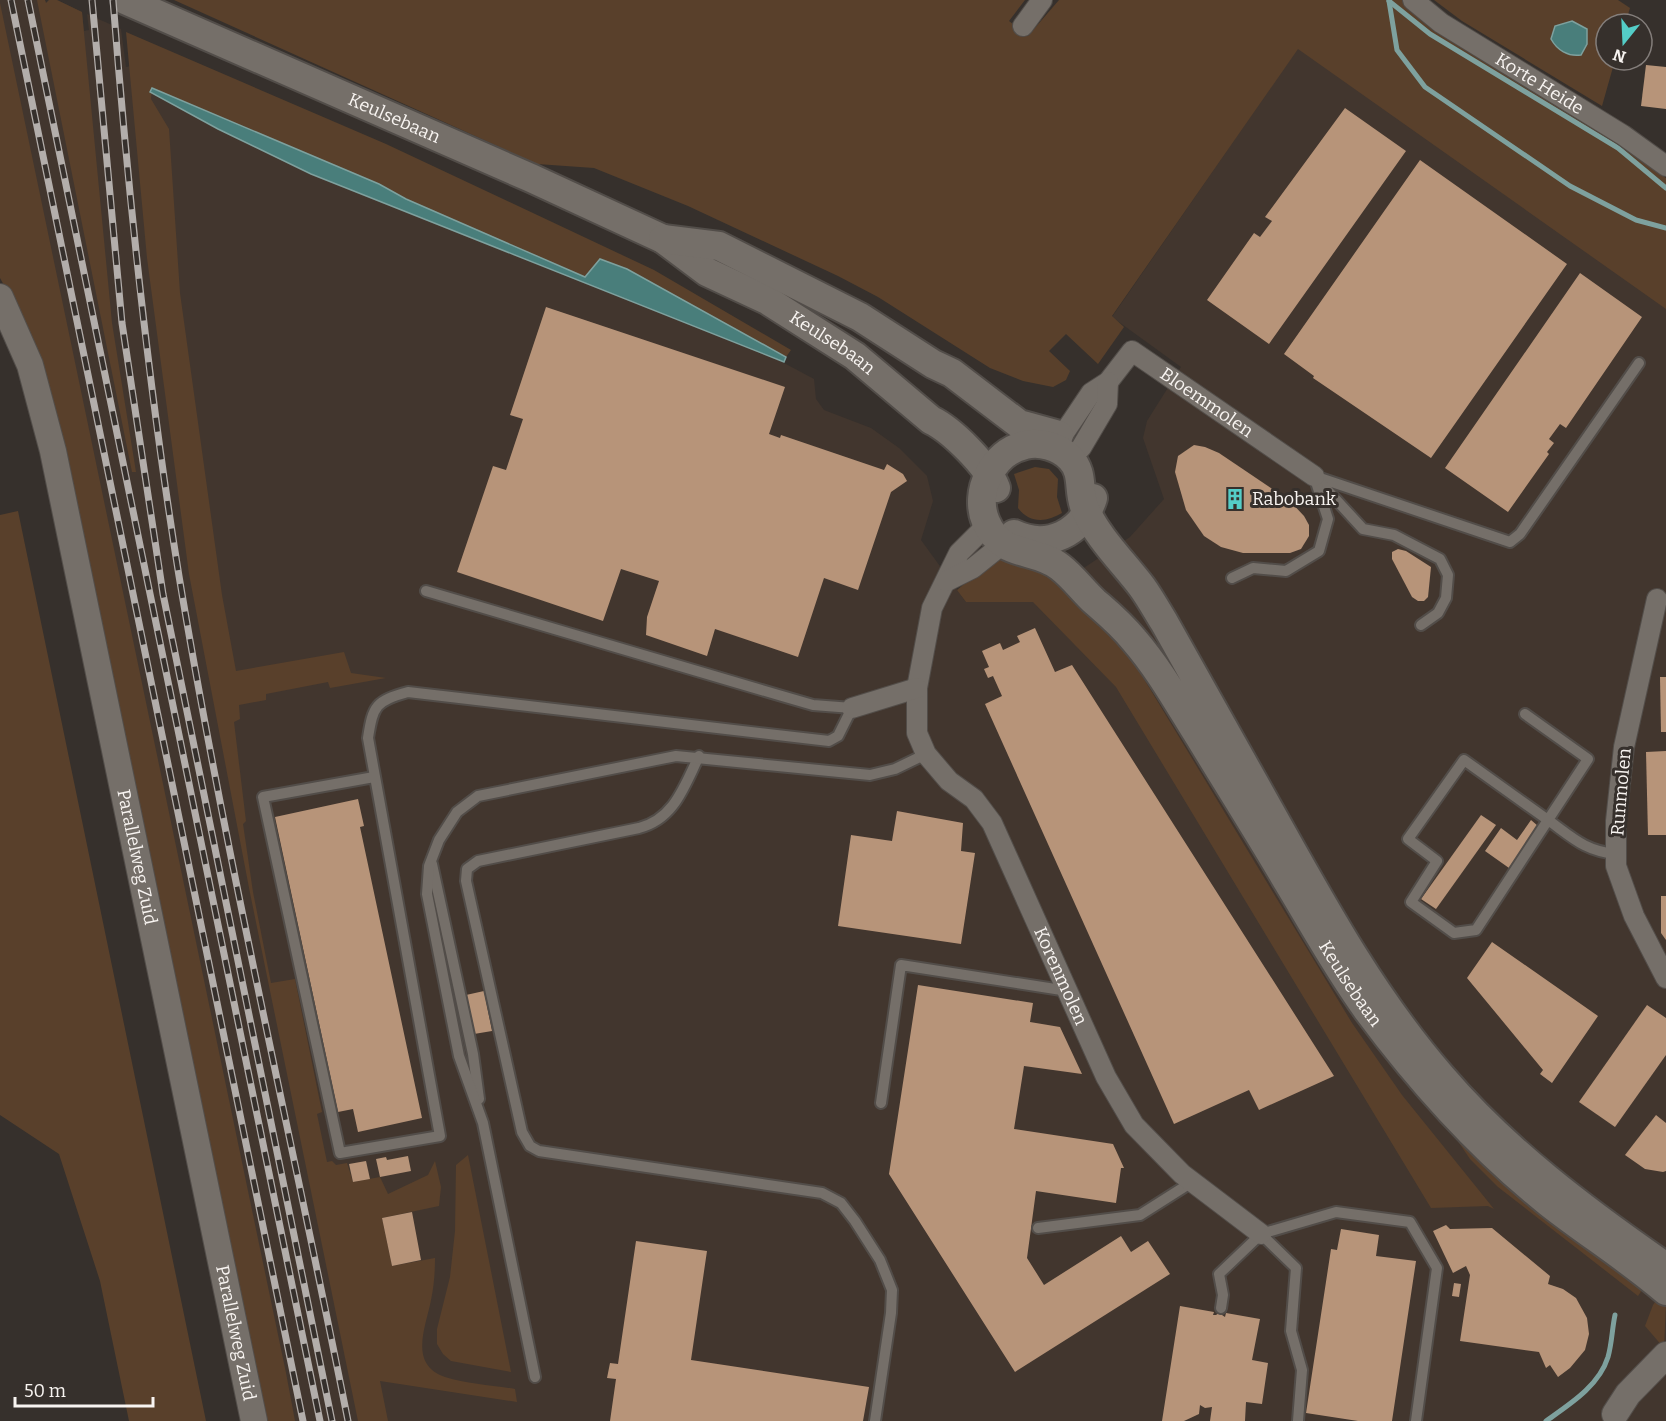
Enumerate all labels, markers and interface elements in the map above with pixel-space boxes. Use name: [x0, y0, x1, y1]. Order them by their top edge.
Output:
north arrow: [1594, 12, 1654, 72]
text: N: [1611, 45, 1628, 67]
street label: Korte Heide: [1491, 48, 1588, 119]
street label: Keulsebaan: [345, 88, 444, 148]
street label: Keulsebaan: [786, 306, 880, 380]
street label: Bloemmolen: [1156, 363, 1258, 442]
building icon: Rabobank: [1223, 487, 1247, 511]
place label: Rabobank: [1252, 488, 1337, 510]
street label: Runmolen: [1606, 747, 1636, 837]
street label: Parallelweg Zuid: [112, 787, 162, 927]
street label: Korenmolen: [1029, 923, 1092, 1029]
street label: Keulsebaan: [1314, 937, 1387, 1031]
street label: Parallelweg Zuid: [211, 1263, 261, 1403]
scale bar: [15, 1370, 153, 1408]
text: 50 m: [24, 1380, 66, 1402]

